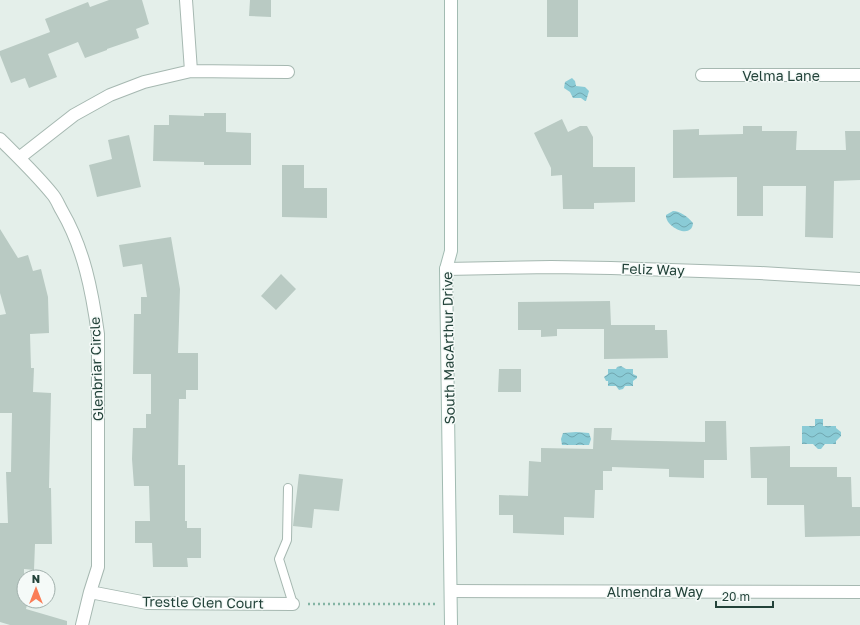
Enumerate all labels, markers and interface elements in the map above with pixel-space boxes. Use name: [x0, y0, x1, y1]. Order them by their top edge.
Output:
street label: Velma Lane: [742, 67, 820, 84]
street label: Feliz Way: [621, 259, 685, 279]
street label: South MacArthur Drive: [438, 272, 458, 424]
street label: Glenbriar Circle: [86, 317, 106, 421]
north arrow: [16, 569, 56, 609]
text: N: [32, 572, 40, 585]
street label: Almendra Way: [607, 583, 703, 600]
scale bar: [716, 583, 773, 609]
text: 20 m: [722, 589, 750, 604]
street label: Trestle Glen Court: [142, 592, 264, 612]

